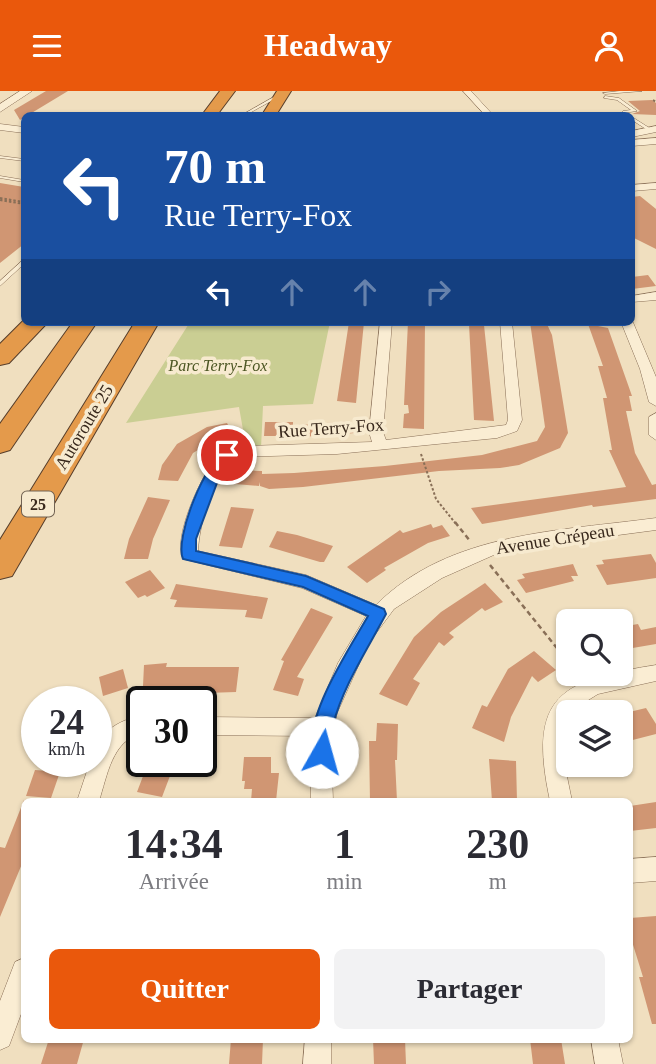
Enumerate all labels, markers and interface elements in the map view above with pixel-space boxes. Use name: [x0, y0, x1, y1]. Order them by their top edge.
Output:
icon: menu: [28, 27, 66, 65]
text: Headway: [264, 27, 392, 63]
icon: person: [590, 27, 628, 65]
text: 70 m: [164, 139, 266, 194]
icon: left: [49, 140, 140, 231]
text: Rue Terry-Fox: [164, 197, 352, 233]
icon: left: [200, 273, 238, 311]
icon: ahead: [273, 273, 311, 311]
icon: ahead: [346, 273, 384, 311]
icon: right: [419, 273, 457, 311]
park label: Parc Terry-Fox: [168, 357, 267, 375]
street label: Autoroute 25: [51, 381, 117, 473]
street label: Rue Terry-Fox: [277, 414, 385, 442]
pin: [197, 425, 257, 485]
icon: arrive: [208, 436, 246, 474]
road number: 25: [22, 491, 54, 517]
street label: Avenue Crépeau: [495, 520, 615, 558]
map controls: [556, 609, 633, 777]
button: search: [556, 609, 633, 686]
speed limit sign: 30: [126, 686, 217, 777]
button: layers: [556, 700, 633, 777]
text: 24: [49, 703, 84, 742]
position arrow: [285, 715, 359, 789]
text: km/h: [48, 739, 85, 759]
text: 14:34: [125, 821, 223, 867]
text: 1: [334, 821, 355, 867]
text: 230: [466, 821, 529, 867]
text: Arrivée: [139, 869, 209, 894]
text: min: [327, 869, 362, 894]
text: m: [489, 869, 507, 894]
button: Quitter: [49, 949, 320, 1029]
button: Partager: [334, 949, 605, 1029]

